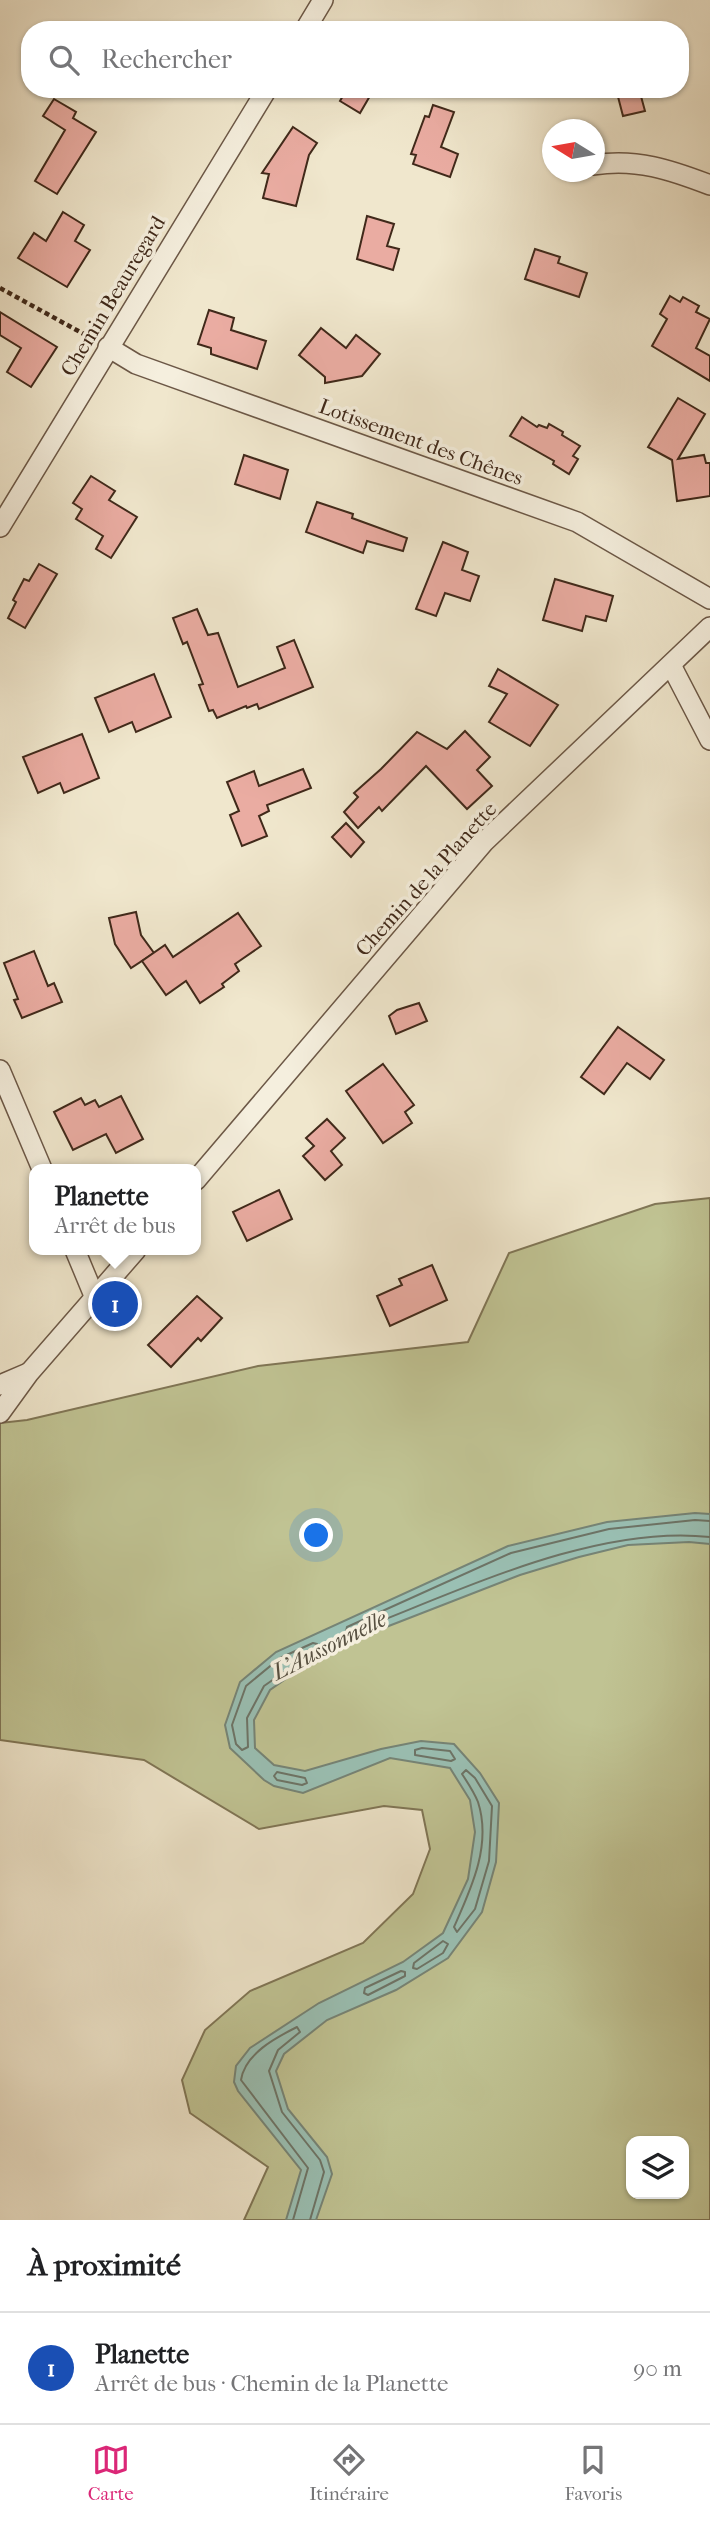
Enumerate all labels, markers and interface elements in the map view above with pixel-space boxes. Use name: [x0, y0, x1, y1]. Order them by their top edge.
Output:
search box: [21, 21, 689, 98]
icon: search: [45, 41, 83, 79]
text: Rechercher: [101, 44, 232, 75]
north arrow: [542, 119, 605, 182]
street label: Chemin Beauregard: [56, 211, 171, 380]
street label: Lotissement des Chênes: [316, 394, 526, 490]
street label: Chemin de la Planette: [351, 797, 501, 961]
popup: [29, 1164, 201, 1255]
text: Planette: [54, 1181, 149, 1212]
text: Arrêt de bus: [54, 1212, 176, 1239]
pin: 1: [92, 1278, 138, 1330]
your location: [299, 1518, 333, 1552]
water label: L'Aussonnelle: [266, 1605, 392, 1687]
map controls: [626, 2136, 689, 2199]
button: layers: [626, 2136, 689, 2199]
text: À proximité: [28, 2248, 181, 2283]
text: Planette: [95, 2339, 189, 2370]
text: 1: [47, 2355, 55, 2382]
text: 90 m: [633, 2355, 682, 2382]
text: Arrêt de bus · Chemin de la Planette: [95, 2370, 449, 2397]
tab: Carte: [88, 2441, 134, 2505]
tab: Itinéraire: [309, 2441, 389, 2505]
tab: Favoris: [564, 2441, 622, 2505]

